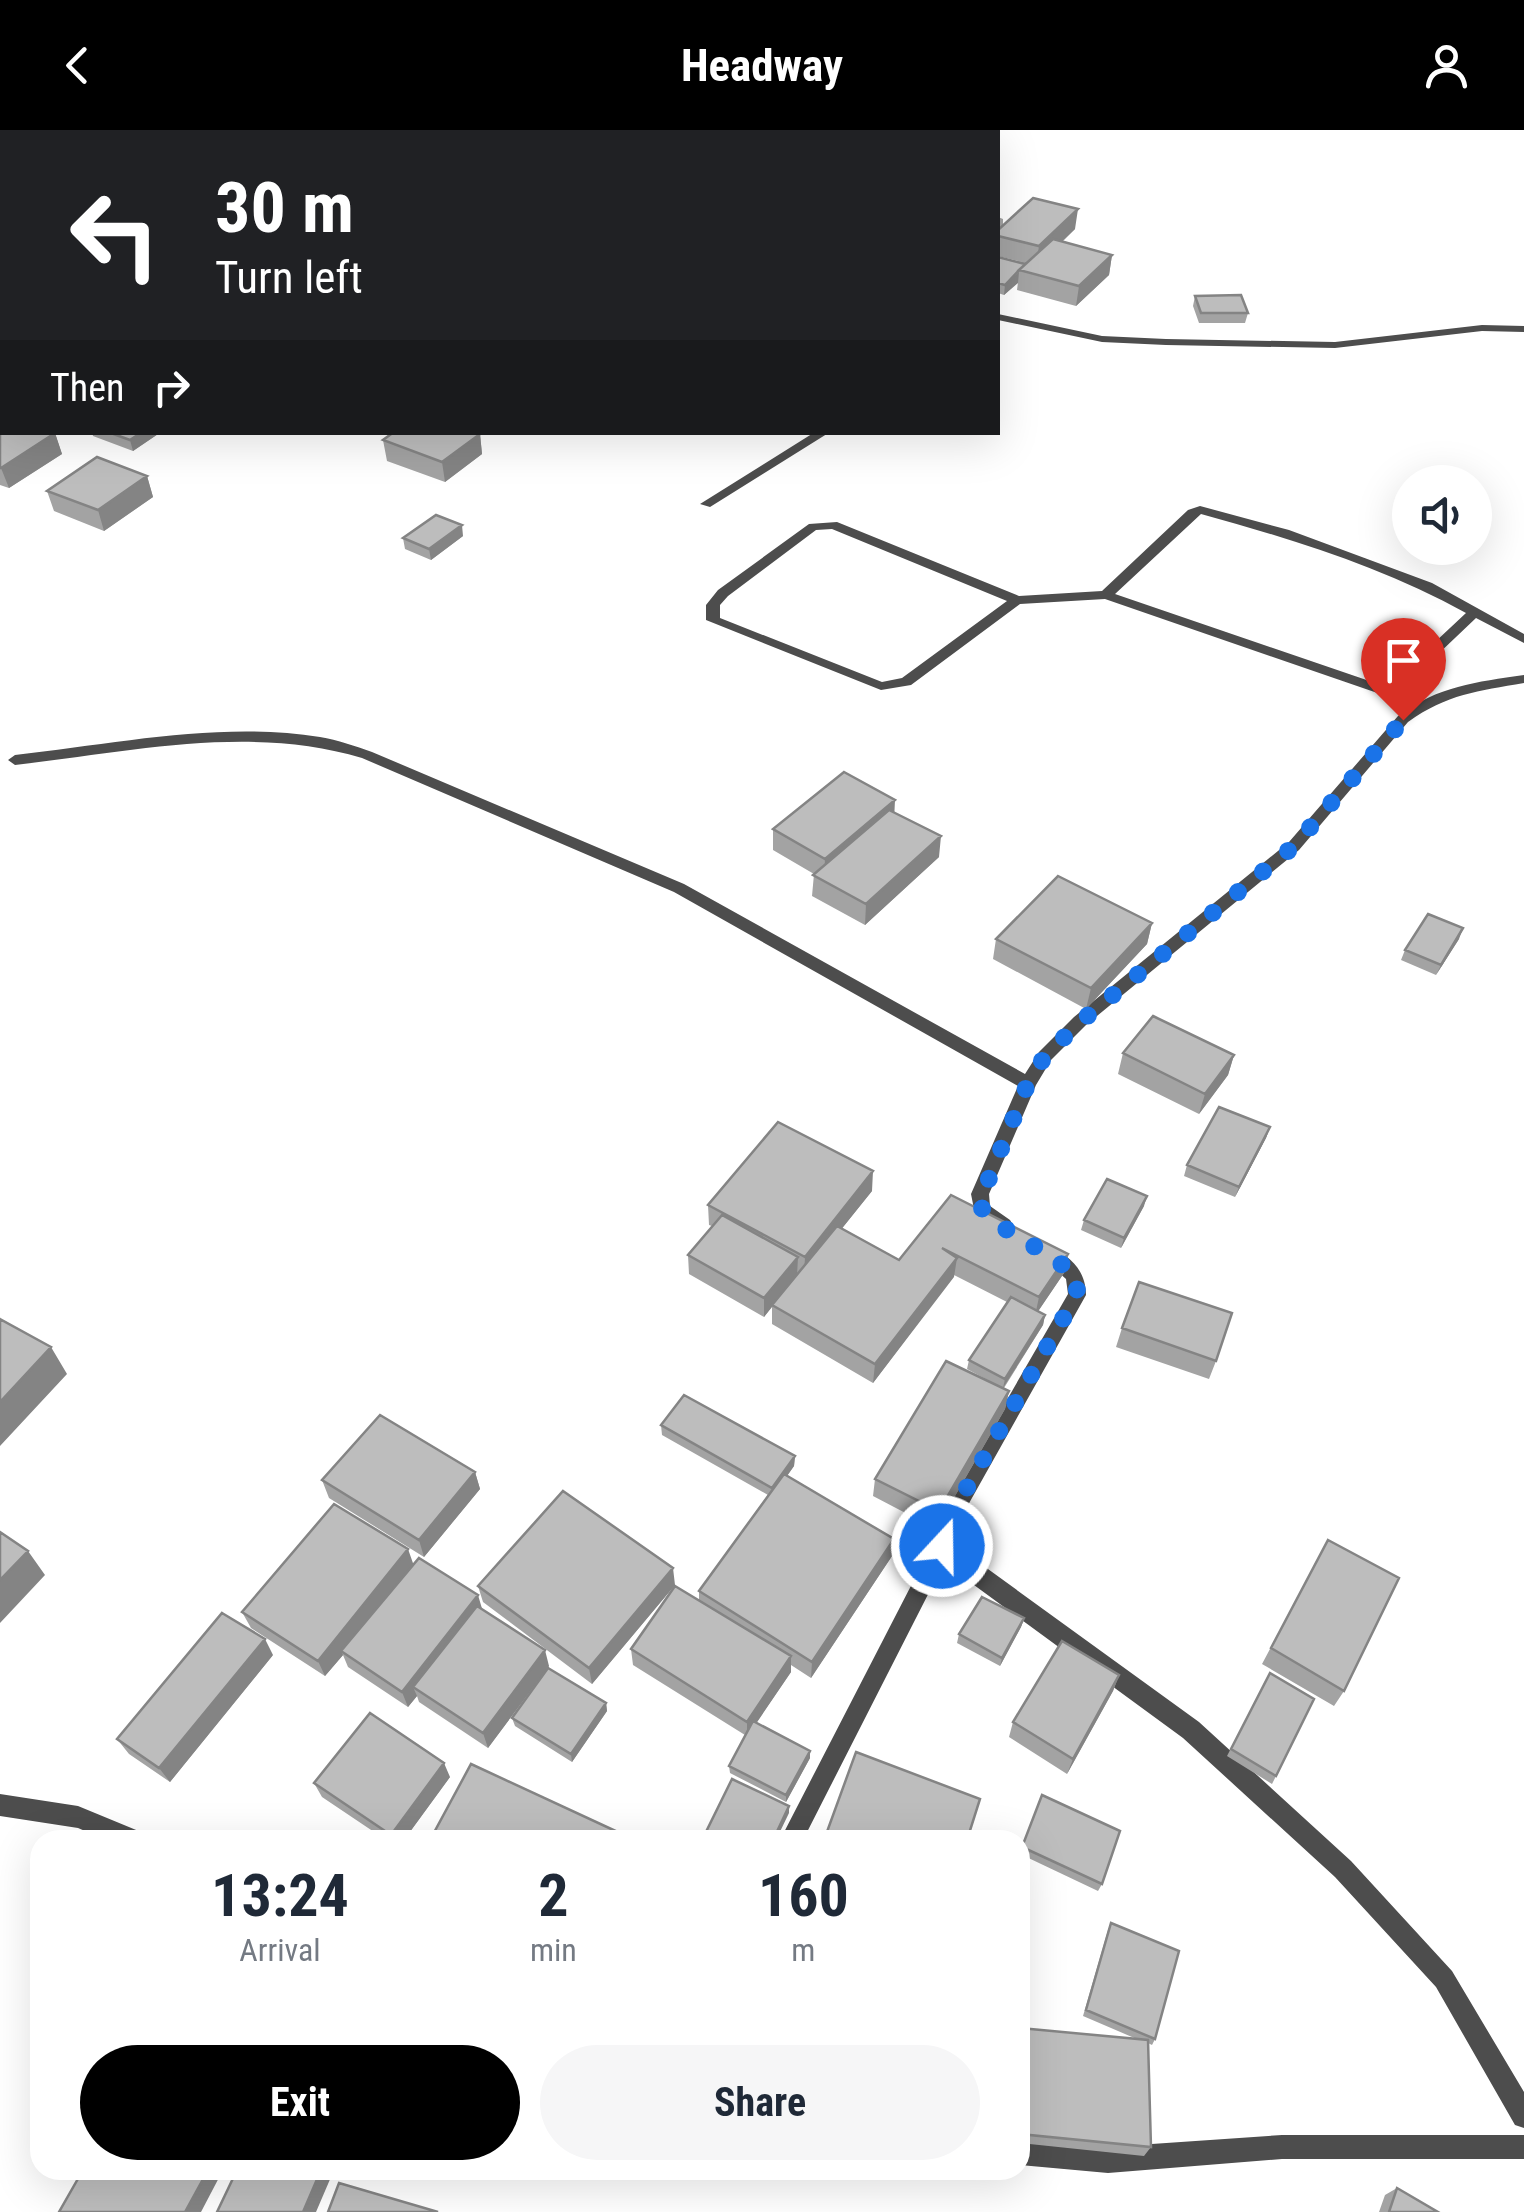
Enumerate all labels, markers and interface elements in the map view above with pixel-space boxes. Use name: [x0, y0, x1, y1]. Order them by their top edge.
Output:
icon: back: [50, 38, 105, 93]
icon: person: [1419, 38, 1474, 93]
text: Headway: [681, 39, 843, 92]
text: 30 m: [215, 167, 354, 249]
icon: left: [50, 170, 180, 300]
text: Turn left: [215, 251, 363, 304]
icon: right: [144, 360, 199, 415]
text: Then: [50, 366, 124, 410]
map controls: [1392, 465, 1492, 565]
button: sound: [1392, 465, 1492, 565]
pin: [1361, 618, 1446, 721]
icon: arrive: [1376, 633, 1431, 688]
position arrow: [890, 1494, 994, 1598]
text: 13:24: [211, 1860, 349, 1931]
text: 2: [538, 1860, 569, 1931]
text: 160: [758, 1860, 849, 1931]
text: Arrival: [239, 1931, 321, 1969]
text: min: [530, 1931, 577, 1969]
text: m: [791, 1931, 815, 1969]
button: Exit: [80, 2045, 520, 2160]
button: Share: [540, 2045, 980, 2160]

